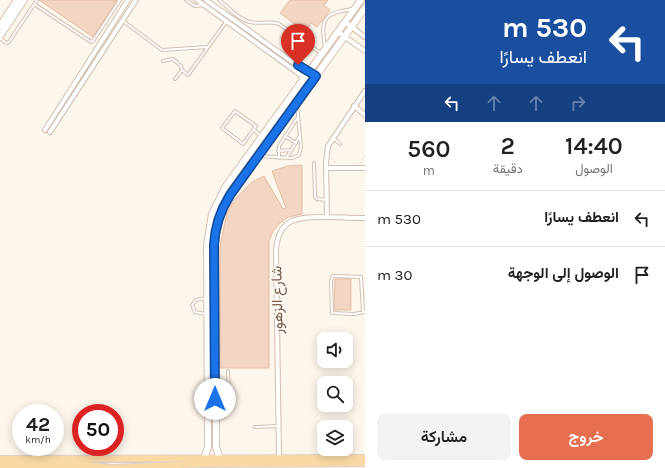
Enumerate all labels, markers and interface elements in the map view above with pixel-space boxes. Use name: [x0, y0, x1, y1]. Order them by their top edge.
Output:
text: 530 m: [502, 11, 587, 44]
icon: left: [601, 16, 653, 68]
pin: [281, 24, 315, 65]
icon: arrive: [287, 30, 309, 52]
text: انعطف يسارًا: [500, 46, 587, 68]
icon: left: [441, 92, 463, 114]
icon: ahead: [483, 92, 505, 114]
icon: ahead: [525, 92, 547, 114]
icon: right: [567, 92, 589, 114]
text: 2: [501, 132, 515, 160]
text: 14:40: [565, 132, 623, 160]
text: 560: [407, 135, 450, 163]
text: دقيقة: [493, 161, 523, 176]
text: الوصول: [575, 161, 613, 176]
text: m: [423, 163, 435, 178]
text: انعطف يسارًا: [544, 208, 619, 226]
icon: left: [631, 208, 653, 230]
text: 530 m: [377, 210, 421, 228]
text: الوصول إلى الوجهة: [508, 264, 619, 282]
icon: arrive: [631, 264, 653, 286]
street label: شارع الزهور: [267, 265, 289, 335]
text: 30 m: [377, 266, 412, 284]
map controls: [317, 332, 353, 456]
button: sound: [317, 332, 353, 368]
button: search: [317, 376, 353, 412]
position arrow: [194, 378, 236, 420]
speed limit sign: 50: [72, 404, 124, 456]
text: 42: [26, 413, 50, 436]
button: مشاركة: [377, 414, 511, 460]
button: خروج: [519, 414, 653, 460]
button: layers: [317, 420, 353, 456]
text: km/h: [25, 434, 51, 446]

